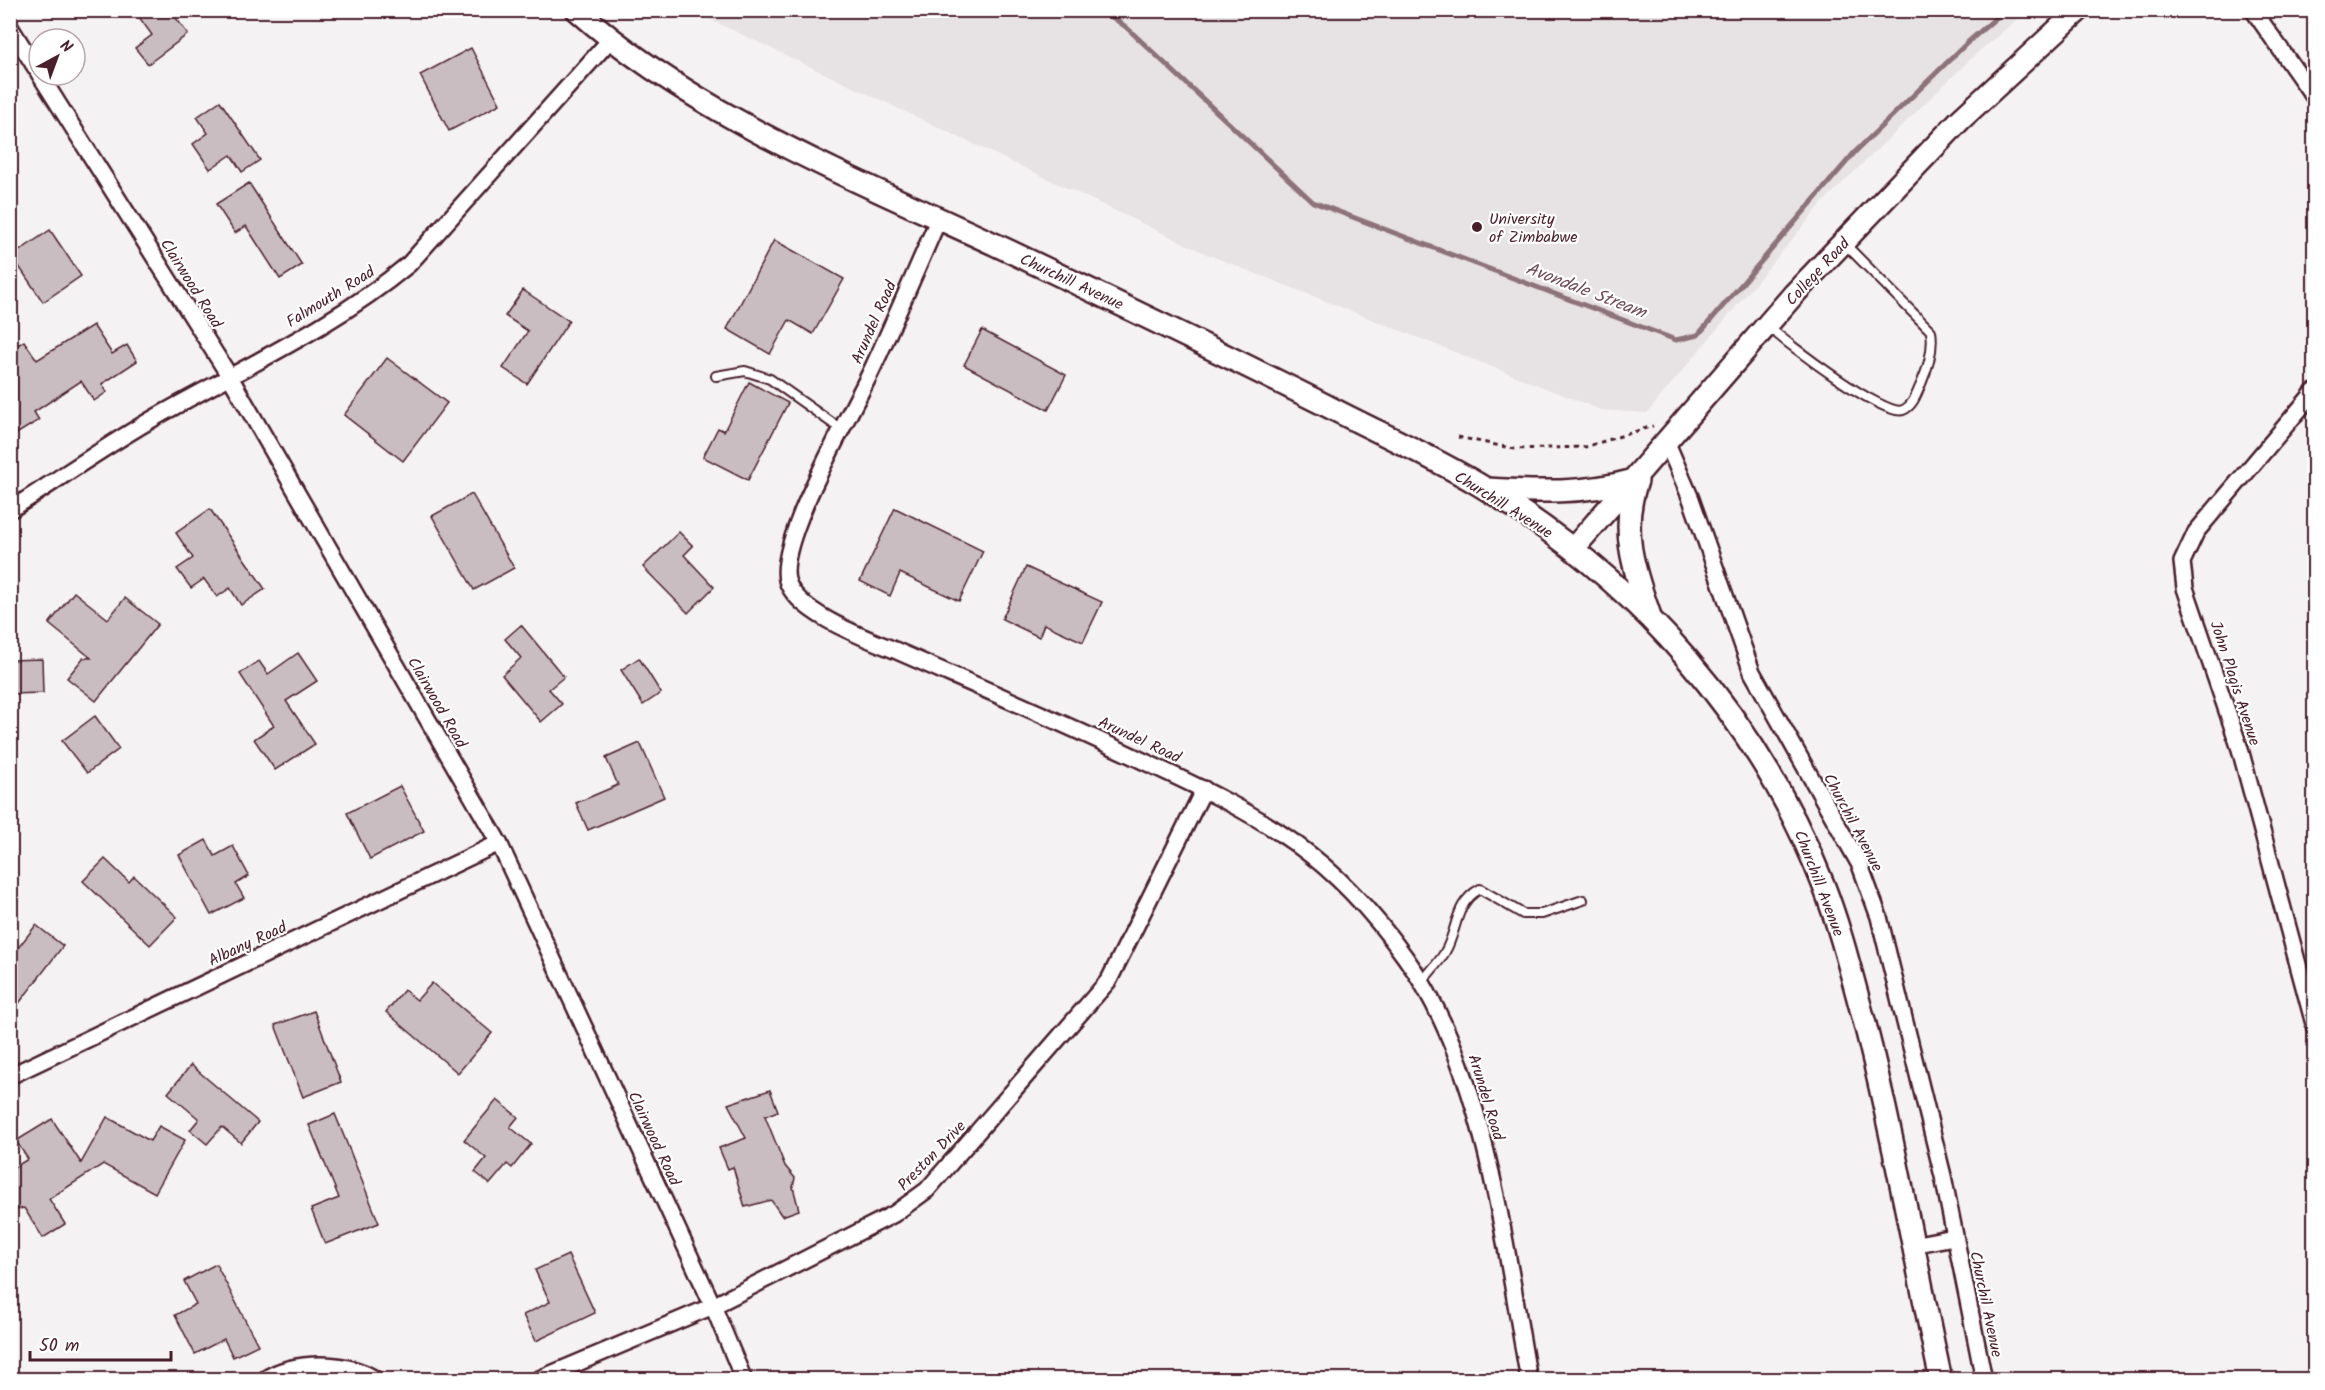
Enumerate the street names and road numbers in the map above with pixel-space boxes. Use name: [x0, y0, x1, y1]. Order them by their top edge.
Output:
street label: College Road: [1780, 232, 1857, 312]
street label: Clairwood Road: [153, 234, 229, 334]
street label: Churchill Avenue: [1015, 247, 1127, 317]
street label: Falmouth Road: [281, 259, 381, 335]
street label: Arundel Road: [845, 276, 904, 368]
street label: Churchill Avenue: [1449, 465, 1557, 546]
street label: John Plagis Avenue: [2203, 618, 2267, 749]
street label: Clairwood Road: [400, 652, 473, 754]
street label: Arundel Road: [1094, 710, 1186, 771]
street label: Churchil Avenue: [1816, 769, 1889, 876]
street label: Churchill Avenue: [1787, 827, 1850, 940]
street label: Albany Road: [204, 915, 292, 973]
street label: Arundel Road: [1461, 1051, 1511, 1145]
street label: Clairwood Road: [621, 1087, 687, 1191]
street label: Preston Drive: [892, 1115, 972, 1197]
street label: Churchil Avenue: [1962, 1249, 2009, 1360]

